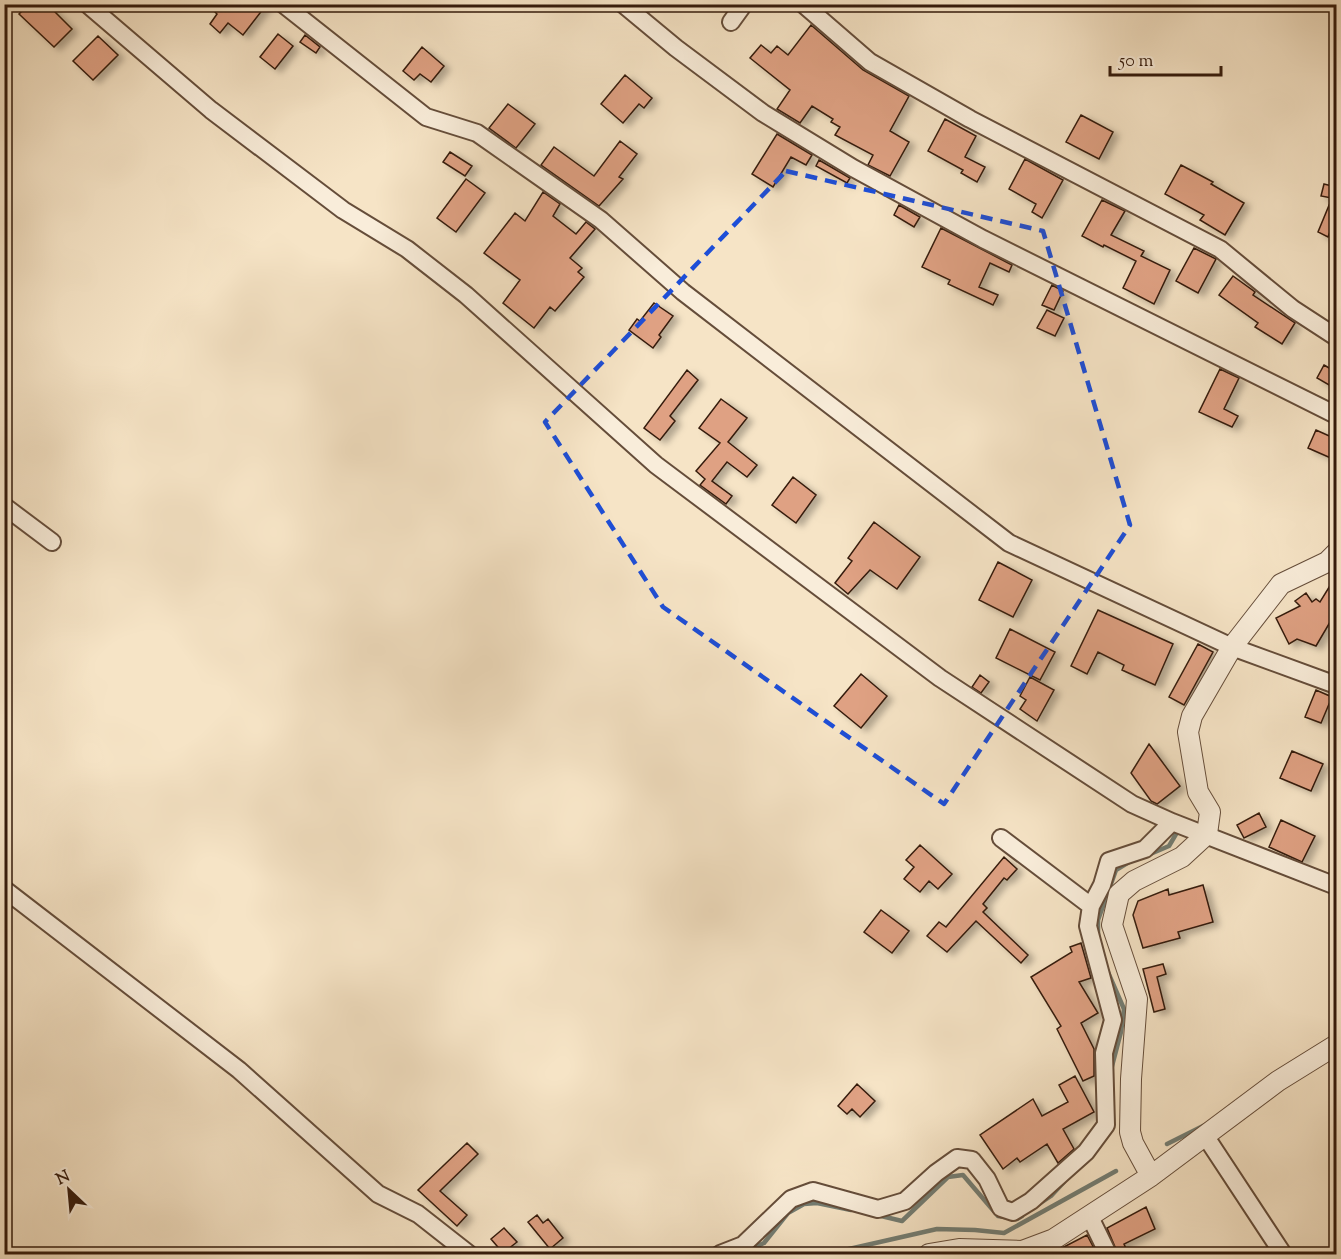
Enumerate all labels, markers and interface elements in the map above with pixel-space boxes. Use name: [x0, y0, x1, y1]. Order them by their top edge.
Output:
scale bar: [1110, 39, 1221, 77]
text: 50 m: [1118, 49, 1154, 75]
north arrow: [39, 1160, 99, 1220]
text: N: [53, 1166, 75, 1192]

